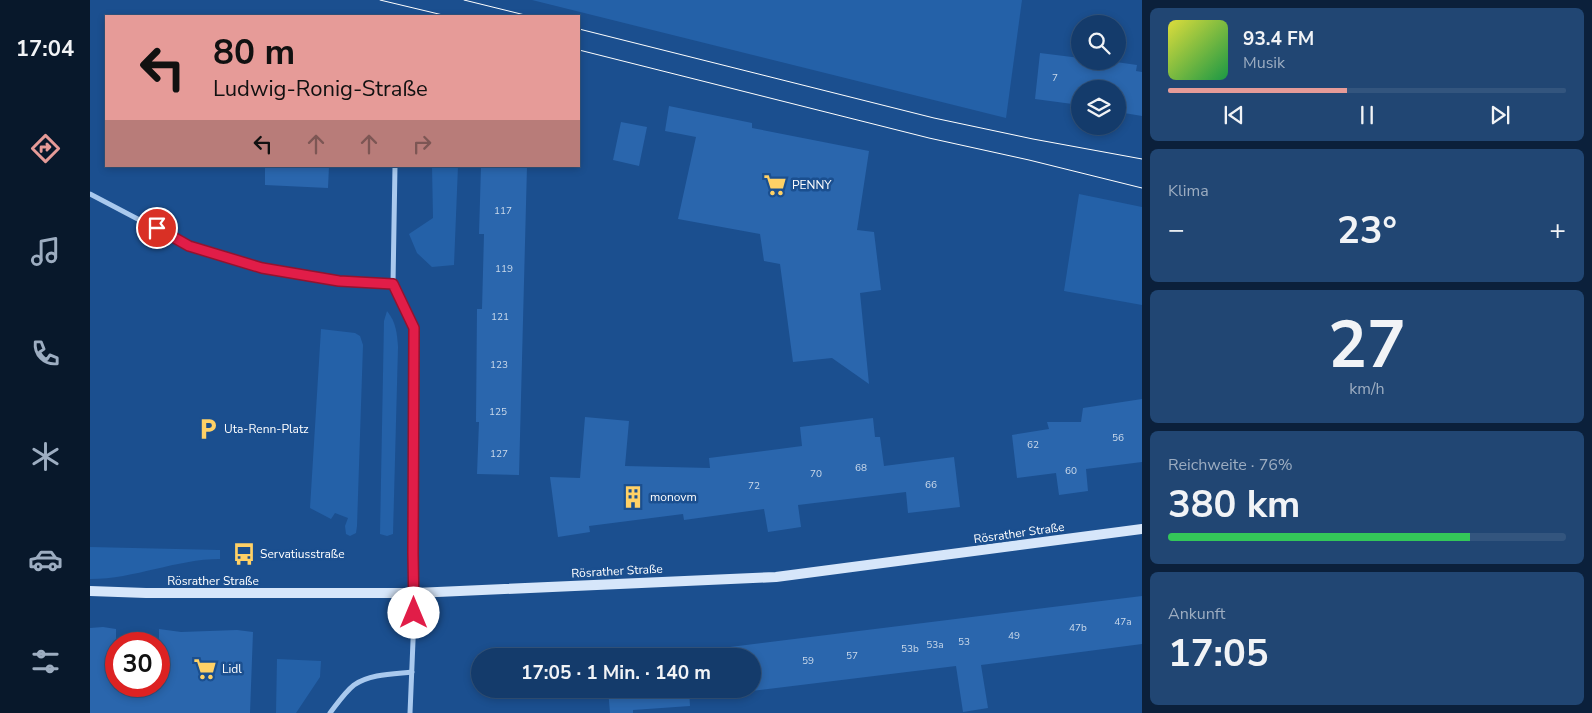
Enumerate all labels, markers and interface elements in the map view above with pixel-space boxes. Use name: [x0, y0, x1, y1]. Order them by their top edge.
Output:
map controls: [1071, 15, 1126, 135]
button: search: [1071, 15, 1126, 70]
text: 93.4 FM: [1243, 26, 1314, 52]
text: 80 m: [213, 29, 295, 76]
text: 17:04: [16, 34, 74, 64]
icon: left: [130, 35, 195, 100]
text: Musik: [1243, 52, 1285, 74]
house number: 7: [1052, 71, 1058, 85]
text: Ludwig-Ronig-Straße: [213, 74, 428, 104]
button: layers: [1071, 80, 1126, 135]
icon: previous: [1220, 101, 1248, 129]
icon: pause: [1353, 101, 1381, 129]
icon: next: [1486, 101, 1514, 129]
icon: left: [249, 130, 277, 158]
icon: ahead: [302, 130, 330, 158]
icon: ahead: [355, 130, 383, 158]
icon: right: [408, 130, 436, 158]
icon: directions: [28, 131, 63, 166]
supermarket icon: PENNY: [762, 172, 788, 198]
place label: PENNY: [792, 177, 832, 193]
text: Klima: [1168, 180, 1209, 202]
house number: 117: [494, 204, 512, 218]
text: 23°: [1337, 205, 1397, 256]
pin: [136, 207, 178, 249]
text: −: [1168, 211, 1185, 249]
text: +: [1549, 211, 1566, 249]
icon: arrive: [143, 214, 171, 242]
icon: music: [28, 234, 63, 269]
house number: 119: [495, 262, 513, 276]
text: 27: [1328, 301, 1406, 390]
house number: 121: [491, 310, 509, 324]
icon: phone: [28, 336, 63, 371]
house number: 123: [490, 358, 508, 372]
text: km/h: [1349, 378, 1385, 400]
house number: 125: [489, 405, 507, 419]
parking icon: Uta-Renn-Platz: [195, 416, 221, 442]
place label: Uta-Renn-Platz: [224, 421, 309, 437]
house number: 56: [1112, 431, 1124, 445]
house number: 62: [1027, 438, 1039, 452]
icon: climate: [28, 439, 63, 474]
house number: 127: [490, 447, 508, 461]
text: Reichweite · 76%: [1168, 454, 1293, 476]
house number: 68: [855, 461, 867, 475]
house number: 60: [1065, 464, 1077, 478]
house number: 70: [810, 467, 822, 481]
house number: 66: [925, 478, 937, 492]
house number: 72: [748, 479, 760, 493]
text: 380 km: [1168, 479, 1300, 530]
building icon: monovm: [620, 484, 646, 510]
place label: monovm: [650, 489, 697, 505]
street label: Rösrather Straße: [973, 519, 1065, 547]
bus stop icon: Servatiusstraße: [231, 541, 257, 567]
icon: car: [28, 542, 63, 577]
place label: Servatiusstraße: [260, 546, 345, 562]
street label: Rösrather Straße: [571, 561, 663, 581]
street label: Rösrather Straße: [167, 573, 259, 589]
position arrow: [387, 586, 439, 638]
text: Ankunft: [1168, 603, 1225, 625]
house number: 47a: [1114, 615, 1132, 629]
house number: 47b: [1069, 621, 1087, 635]
text: 17:05: [1168, 628, 1269, 679]
house number: 49: [1008, 629, 1020, 643]
speed limit sign: 30: [105, 632, 170, 697]
house number: 53: [958, 635, 970, 649]
house number: 53a: [926, 638, 944, 652]
house number: 53b: [901, 642, 919, 656]
icon: filters: [28, 644, 63, 679]
house number: 57: [846, 649, 858, 663]
house number: 59: [802, 654, 814, 668]
supermarket icon: Lidl: [192, 656, 218, 682]
text: 17:05 · 1 Min. · 140 m: [521, 660, 711, 686]
place label: Lidl: [222, 661, 242, 677]

